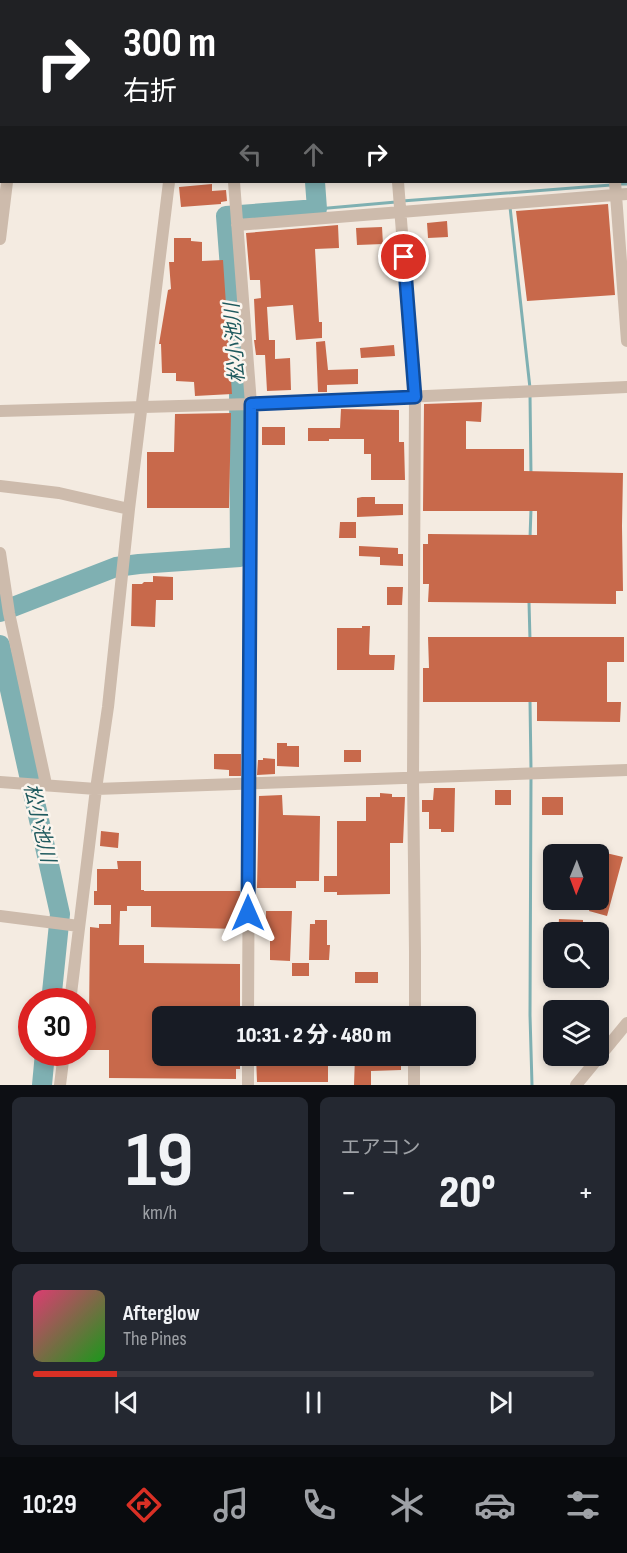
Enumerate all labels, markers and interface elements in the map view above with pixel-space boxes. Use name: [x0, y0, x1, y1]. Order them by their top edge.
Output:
text: 300 m: [123, 18, 216, 69]
icon: right: [24, 24, 102, 102]
text: 右折: [123, 76, 177, 108]
icon: left: [234, 138, 267, 171]
icon: ahead: [297, 138, 330, 171]
icon: right: [360, 138, 393, 171]
pin: [378, 231, 429, 282]
icon: arrive: [387, 240, 420, 273]
water label: 松小池川: [220, 300, 250, 384]
water label: 松小池川: [18, 781, 60, 867]
north arrow: [543, 844, 609, 910]
map controls: [543, 844, 609, 1066]
position arrow: [216, 881, 280, 945]
button: search: [543, 922, 609, 988]
speed limit sign: 30: [18, 988, 96, 1066]
button: layers: [543, 1000, 609, 1066]
text: 10:31 · 2 分 · 480 m: [237, 1022, 391, 1049]
text: 19: [126, 1115, 194, 1208]
text: エアコン: [341, 1136, 421, 1160]
text: 20°: [439, 1166, 496, 1221]
text: −: [341, 1173, 357, 1213]
text: +: [578, 1173, 594, 1213]
text: km/h: [142, 1201, 177, 1225]
text: Afterglow: [123, 1300, 200, 1327]
text: The Pines: [123, 1327, 187, 1351]
icon: previous: [110, 1386, 143, 1419]
icon: pause: [297, 1386, 330, 1419]
icon: next: [484, 1386, 517, 1419]
icon: directions: [123, 1484, 165, 1526]
icon: music: [210, 1484, 252, 1526]
icon: phone: [298, 1484, 340, 1526]
icon: climate: [386, 1484, 428, 1526]
icon: car: [474, 1484, 516, 1526]
icon: filters: [562, 1484, 604, 1526]
text: 10:29: [23, 1489, 77, 1521]

